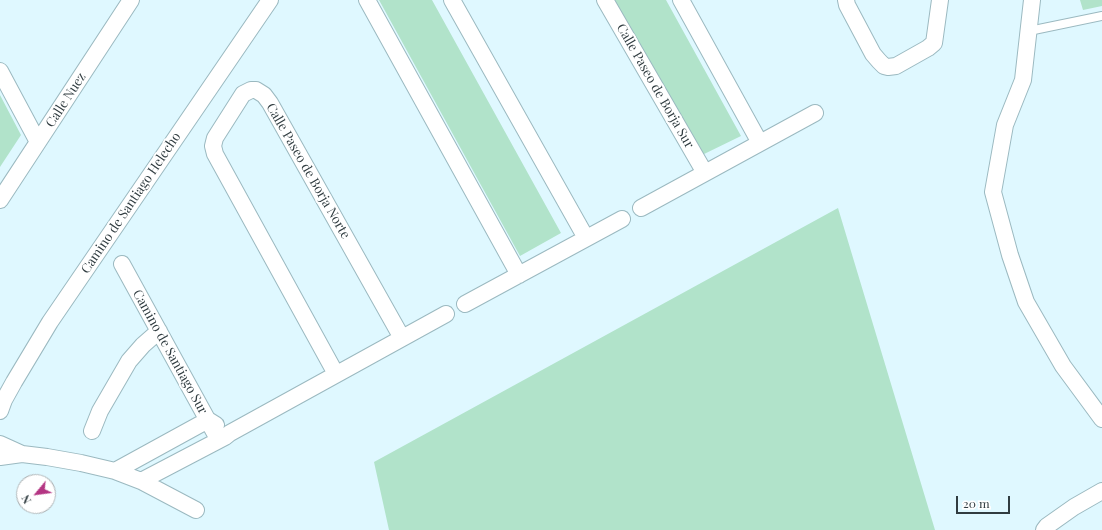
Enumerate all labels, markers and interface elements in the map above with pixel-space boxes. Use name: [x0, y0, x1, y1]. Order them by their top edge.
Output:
street label: Calle Paseo de Borja Sur: [613, 21, 697, 151]
street label: Calle Nuez: [43, 70, 89, 130]
street label: Calle Paseo de Borja Norte: [263, 100, 353, 242]
street label: Camino de Santiago Helecho: [78, 129, 184, 277]
street label: Camino de Santiago Sur: [129, 287, 211, 417]
north arrow: [16, 474, 56, 514]
scale bar: [958, 488, 1012, 514]
text: N: [17, 492, 34, 507]
text: 20 m: [963, 495, 990, 511]

